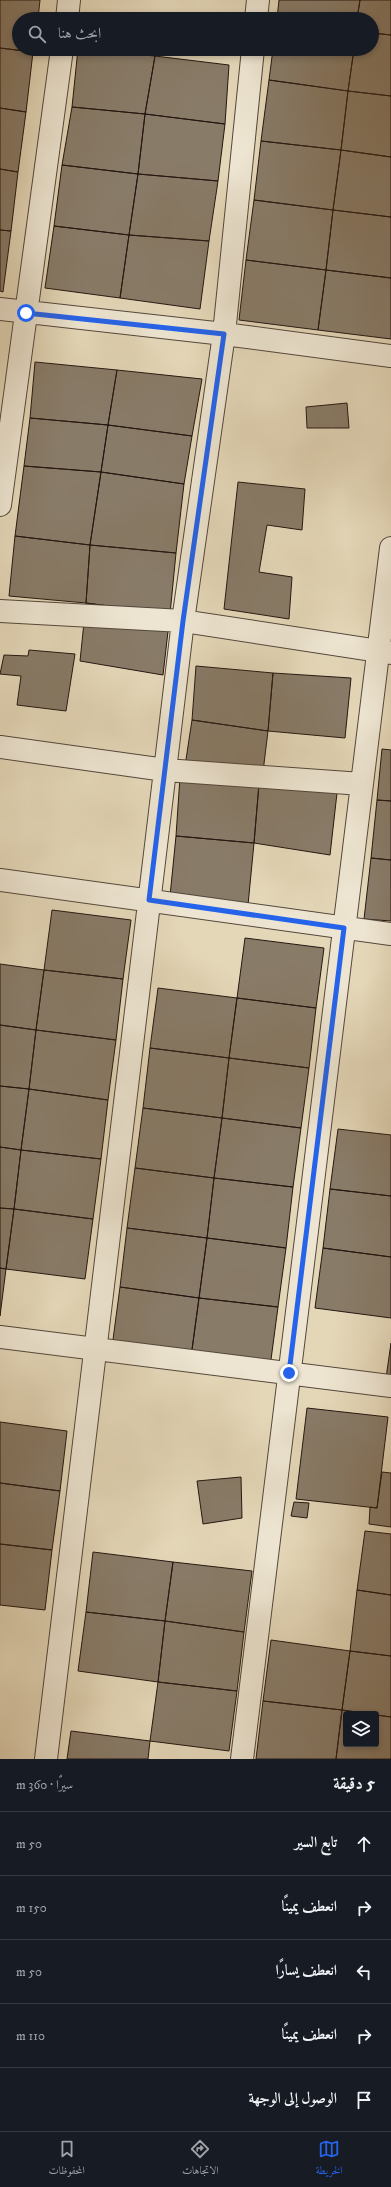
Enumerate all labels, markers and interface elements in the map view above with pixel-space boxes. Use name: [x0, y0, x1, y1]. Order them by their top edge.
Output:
search box: [12, 12, 379, 56]
icon: search: [26, 23, 48, 45]
text: ابحث هنا: [58, 24, 101, 43]
route start: [17, 304, 35, 322]
route end: [280, 1364, 298, 1382]
map controls: [343, 1711, 379, 1747]
button: layers: [343, 1711, 379, 1747]
text: 5 دقيقة: [333, 1773, 375, 1795]
text: سيرًا · 360 m: [16, 1777, 73, 1793]
text: تابع السير: [295, 1833, 337, 1852]
icon: ahead: [353, 1833, 375, 1855]
text: 50 m: [16, 1836, 42, 1852]
text: انعطف يمينًا: [282, 1897, 337, 1916]
icon: right: [353, 1897, 375, 1919]
text: 150 m: [16, 1900, 47, 1916]
text: انعطف يسارًا: [276, 1961, 337, 1980]
icon: left: [353, 1961, 375, 1983]
text: 50 m: [16, 1964, 42, 1980]
text: انعطف يمينًا: [282, 2025, 337, 2044]
icon: right: [353, 2025, 375, 2047]
text: 110 m: [16, 2028, 45, 2044]
text: الوصول إلى الوجهة: [248, 2089, 337, 2108]
icon: arrive: [353, 2089, 375, 2111]
tab: المحفوظات: [49, 2138, 85, 2181]
tab: الاتجاهات: [182, 2138, 219, 2181]
tab: الخريطة: [316, 2138, 342, 2181]

